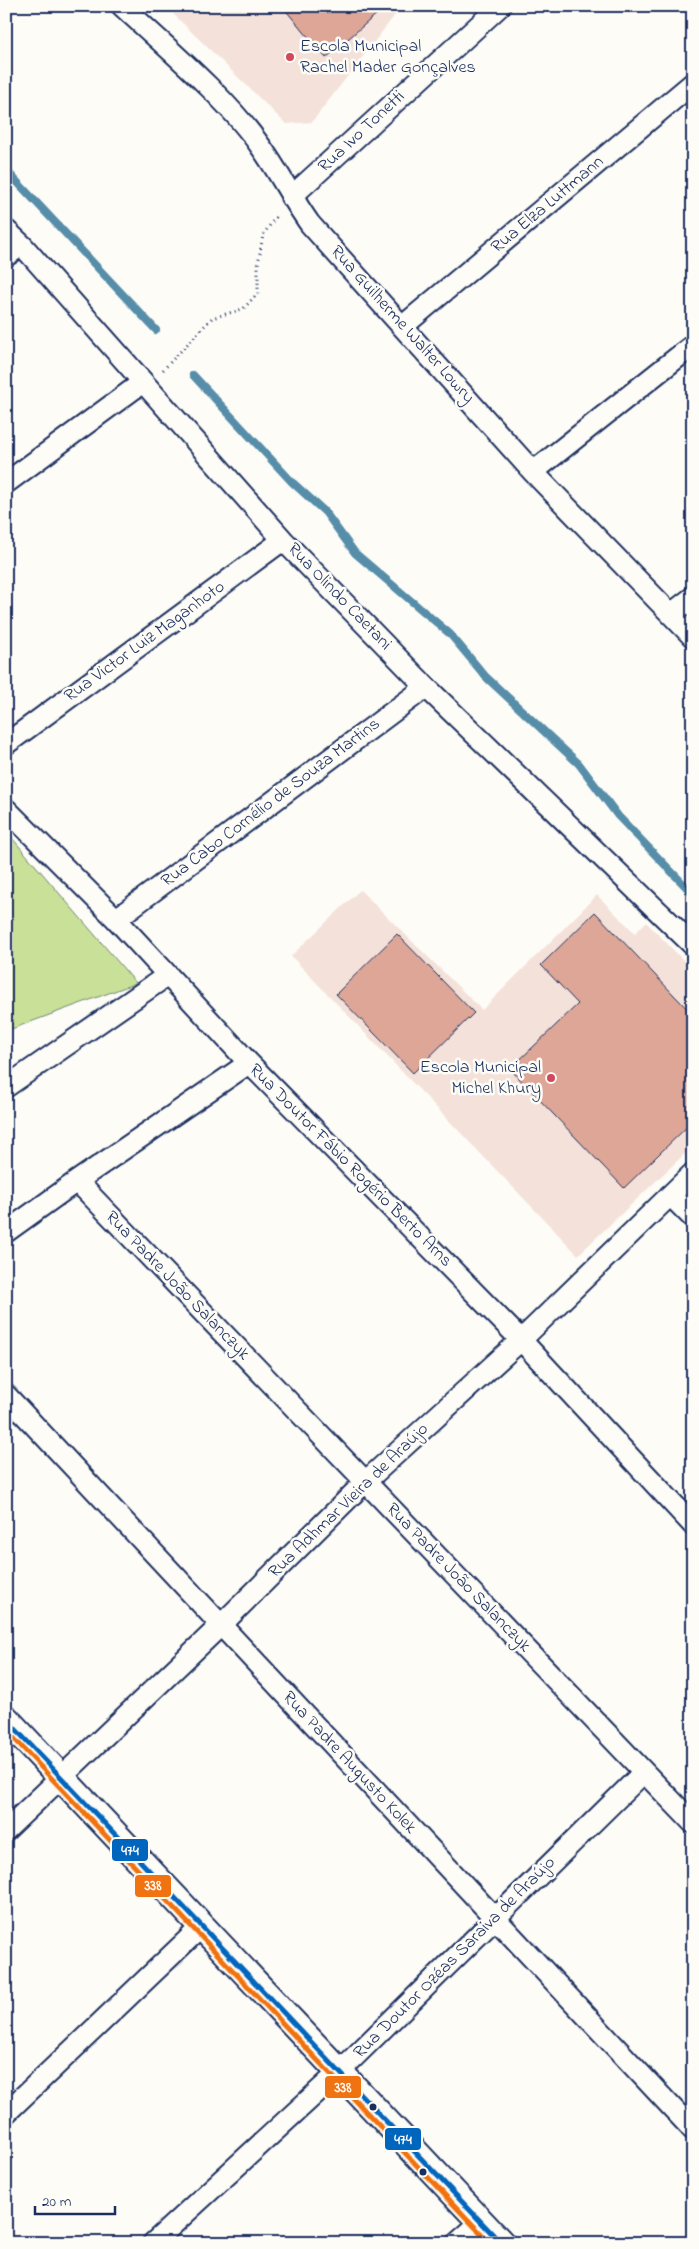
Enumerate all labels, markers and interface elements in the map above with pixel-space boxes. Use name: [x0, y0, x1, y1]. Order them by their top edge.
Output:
place label: Escola Municipal Rachel Mader Gonçalves: [300, 34, 476, 81]
marker: Escola Municipal Rachel Mader Gonçalves: [284, 51, 296, 63]
street label: Rua Ivo Tonetti: [313, 85, 411, 179]
street label: Rua Elza Luttmann: [486, 150, 610, 260]
street label: Rua Guilherme Walter Lowry: [324, 240, 480, 410]
street label: Rua Olindo Caetani: [281, 537, 397, 657]
street label: Rua Victor Luiz Maganhoto: [59, 575, 231, 710]
street label: Rua Cabo Cornélio de Souza Martins: [156, 712, 386, 894]
place label: Escola Municipal Michel Khury: [420, 1055, 541, 1102]
street label: Rua Doutor Fábio Rogério Berto Arns: [242, 1058, 458, 1274]
marker: Escola Municipal Michel Khury: [545, 1072, 557, 1084]
street label: Rua Padre João Salanczyk: [98, 1205, 256, 1367]
street label: Rua Adhmar Vieira de Araújo: [263, 1417, 435, 1585]
street label: Rua Padre João Salanczyk: [379, 1497, 537, 1659]
street label: Rua Padre Augusto Kolek: [275, 1686, 422, 1841]
line badge: 474: [111, 1838, 149, 1862]
text: 474: [120, 1841, 139, 1862]
street label: Rua Doutor Ozéas Saraiva de Araújo: [348, 1851, 562, 2065]
line badge: 338: [134, 1874, 172, 1898]
text: 338: [144, 1876, 162, 1897]
line badge: 338: [324, 2075, 362, 2099]
text: 338: [334, 2078, 352, 2099]
unlabelled marker: [368, 2102, 378, 2112]
line badge: 474: [384, 2127, 422, 2151]
text: 474: [393, 2130, 412, 2151]
unlabelled marker: [418, 2167, 428, 2177]
scale bar: [35, 2184, 115, 2216]
text: 20 m: [42, 2191, 72, 2213]

